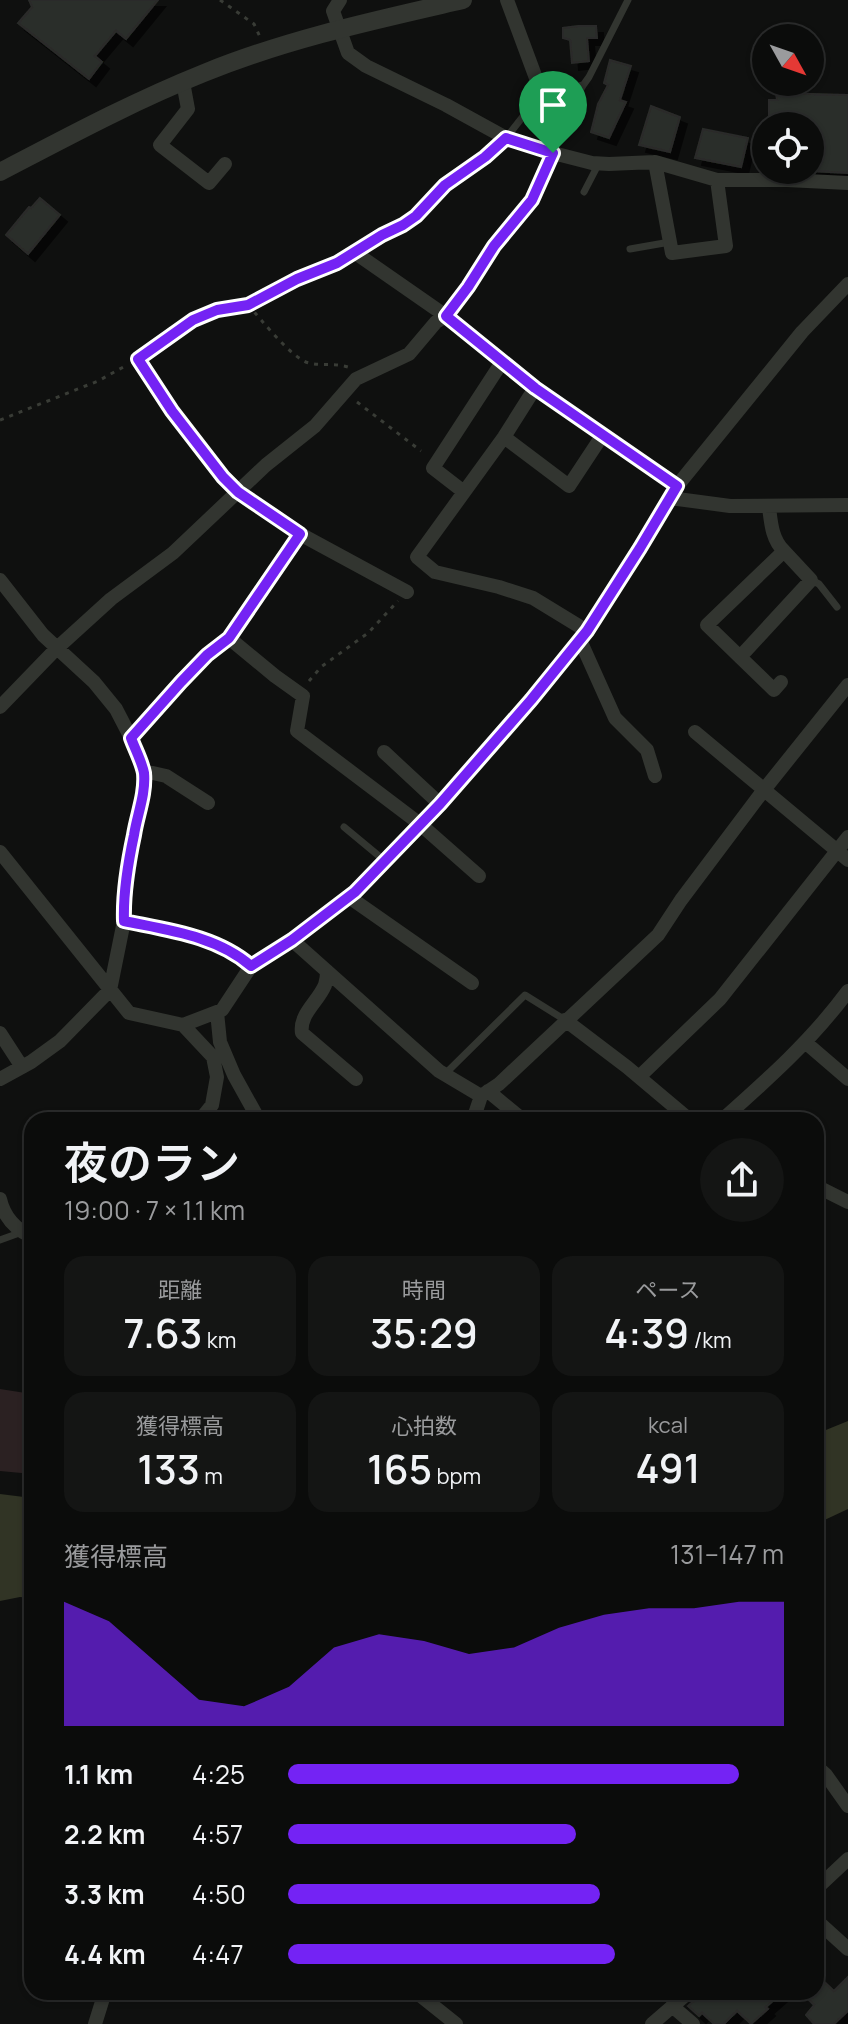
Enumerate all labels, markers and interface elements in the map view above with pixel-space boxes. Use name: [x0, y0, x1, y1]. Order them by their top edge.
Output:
north arrow: [752, 24, 824, 96]
map controls: [752, 24, 824, 184]
pin: [519, 71, 587, 153]
icon: arrive: [531, 83, 575, 127]
button: locate: [752, 112, 824, 184]
text: 夜のラン: [64, 1132, 240, 1192]
button: share: [700, 1138, 784, 1222]
text: 19:00 · 7 × 1.1 km: [64, 1192, 245, 1228]
text: 距離: [158, 1275, 202, 1305]
text: 時間: [402, 1275, 446, 1305]
text: ペース: [636, 1275, 700, 1305]
text: 7.63: [124, 1305, 202, 1360]
text: 35:29: [370, 1305, 478, 1360]
text: 4:39: [604, 1305, 689, 1360]
text: km: [202, 1325, 236, 1355]
text: /km: [689, 1325, 732, 1355]
text: kcal: [648, 1410, 688, 1440]
text: 獲得標高: [136, 1411, 224, 1441]
text: 心拍数: [391, 1411, 457, 1441]
text: 491: [635, 1440, 701, 1495]
text: 133: [137, 1441, 200, 1496]
text: 165: [367, 1441, 432, 1496]
text: m: [200, 1461, 223, 1491]
text: bpm: [432, 1461, 481, 1491]
text: 131–147 m: [670, 1536, 784, 1572]
text: 獲得標高: [64, 1538, 168, 1574]
text: 1.1 km: [64, 1756, 133, 1792]
text: 4:25: [192, 1756, 245, 1792]
text: 2.2 km: [64, 1816, 145, 1852]
text: 4:57: [192, 1816, 243, 1852]
text: 3.3 km: [64, 1876, 145, 1912]
text: 4:50: [192, 1876, 246, 1912]
text: 4.4 km: [64, 1936, 146, 1972]
text: 4:47: [192, 1936, 243, 1972]

